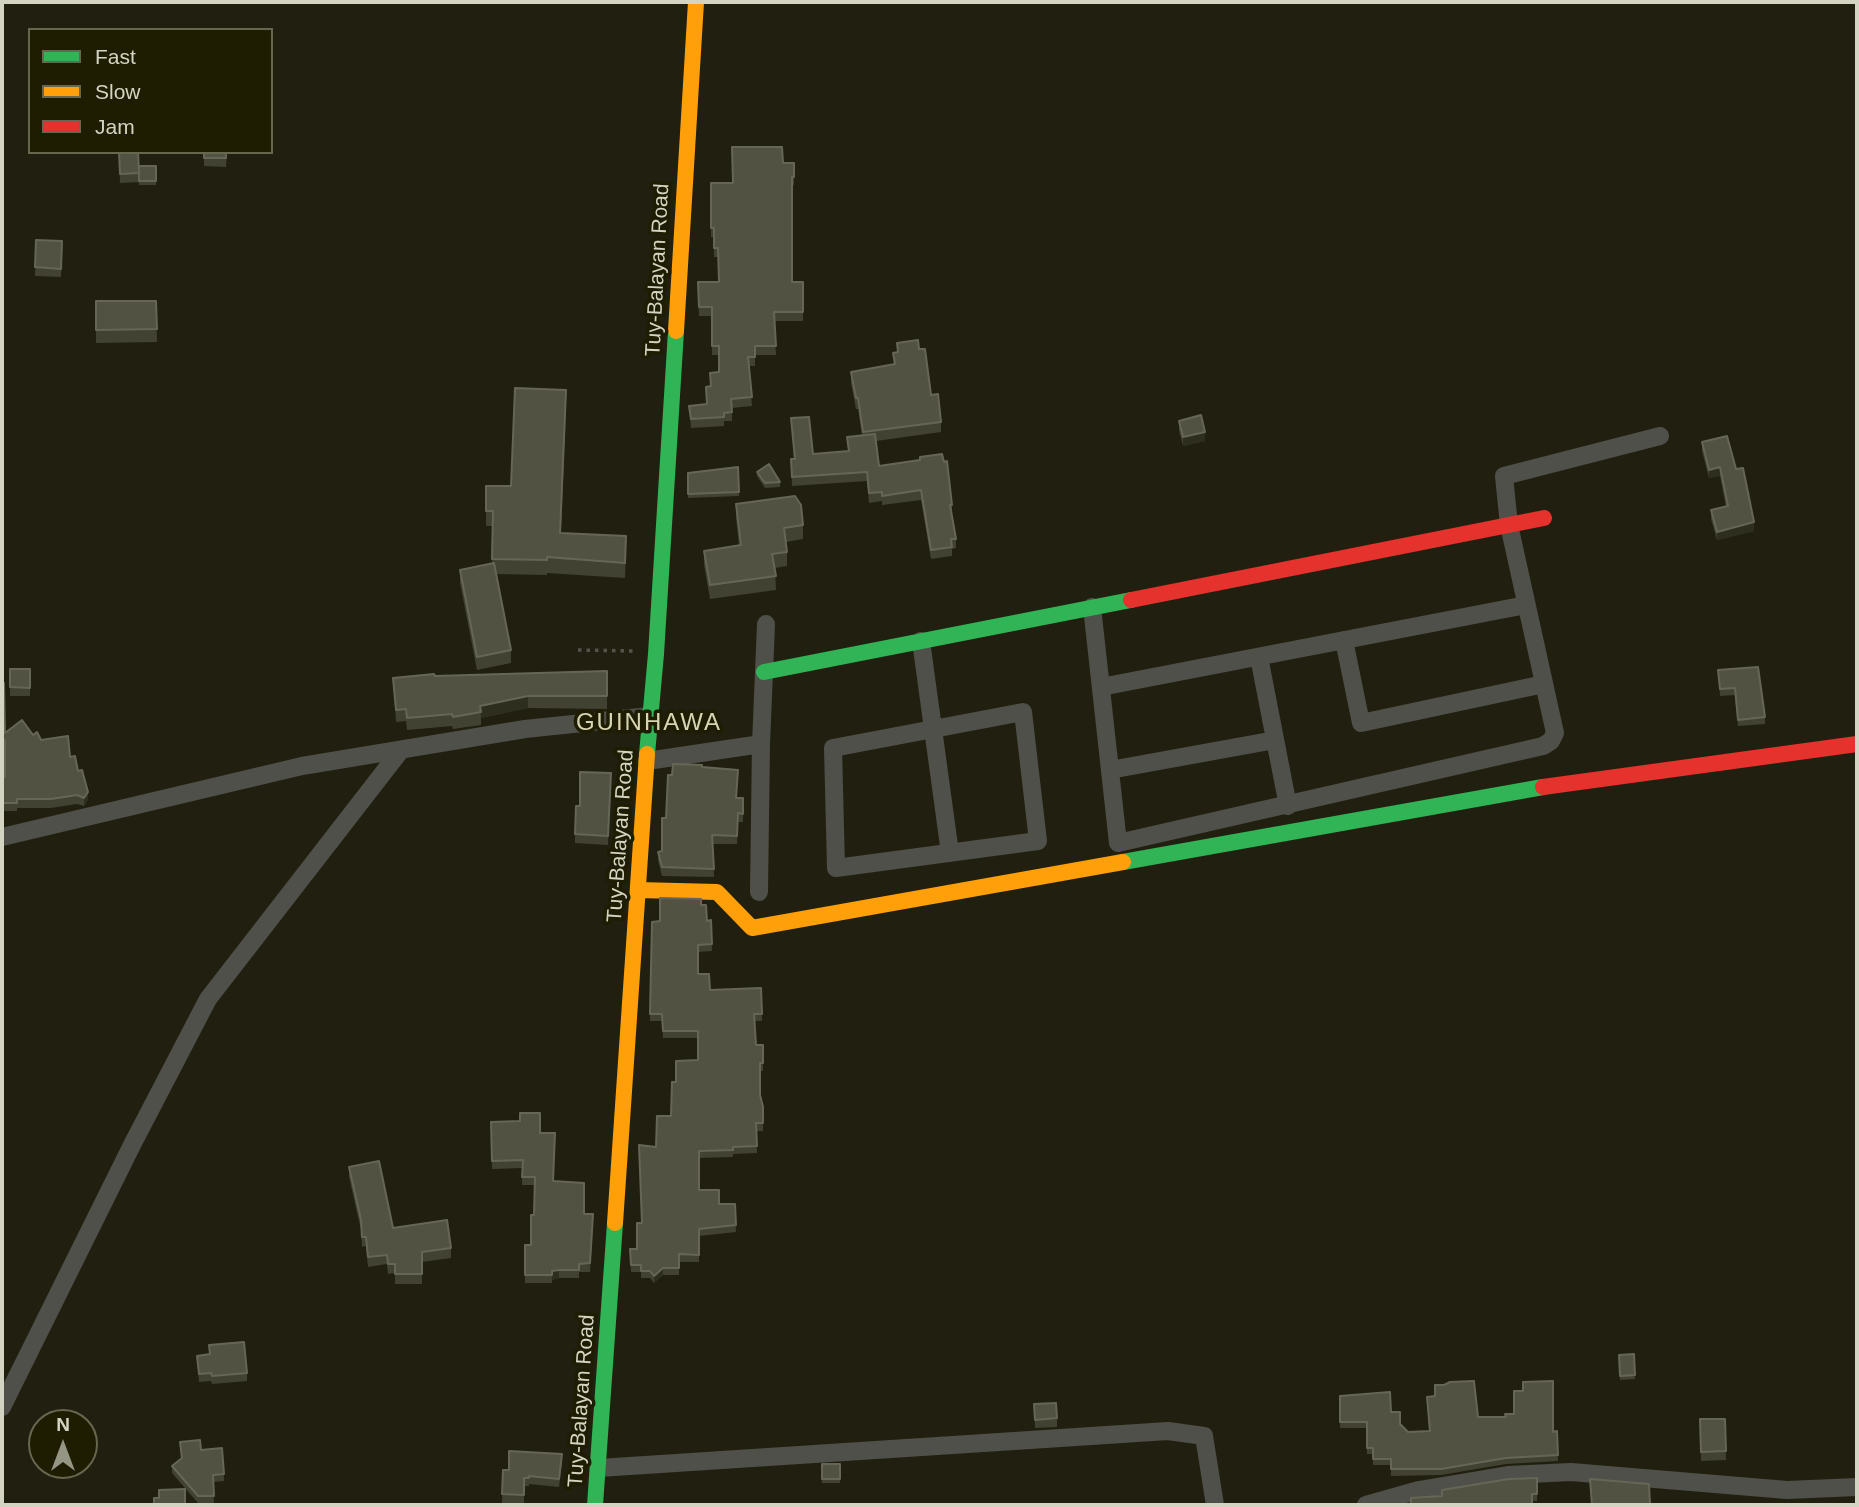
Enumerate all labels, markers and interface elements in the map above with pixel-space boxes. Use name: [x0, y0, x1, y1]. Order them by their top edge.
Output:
legend: [28, 28, 273, 154]
text: Fast: [95, 45, 136, 68]
text: Slow: [95, 80, 141, 103]
text: Jam: [95, 115, 135, 138]
street label: Tuy-Balayan Road: [641, 183, 675, 357]
district label: GUINHAWA: [577, 709, 721, 737]
street label: Tuy-Balayan Road: [602, 749, 640, 923]
street label: Tuy-Balayan Road: [563, 1314, 601, 1488]
north arrow: [28, 1409, 98, 1479]
text: N: [56, 1414, 70, 1435]

